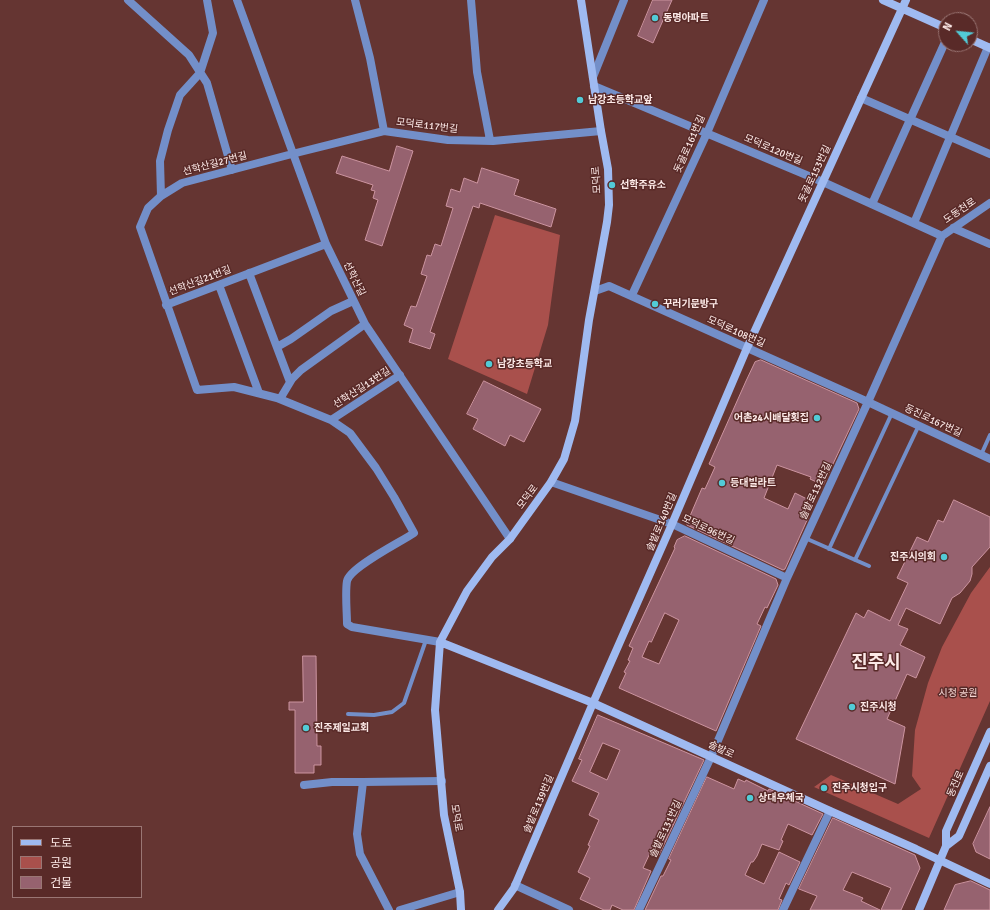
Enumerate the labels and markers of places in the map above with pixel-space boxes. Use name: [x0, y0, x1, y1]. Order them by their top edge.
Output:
place label: 동명아파트: [663, 12, 709, 24]
marker: 동명아파트: [650, 13, 660, 23]
place label: 남강초등학교앞: [588, 94, 652, 106]
marker: 남강초등학교앞: [575, 95, 585, 105]
place label: 선학주유소: [620, 179, 666, 191]
marker: 선학주유소: [607, 180, 617, 190]
place label: 꾸러기문방구: [663, 298, 718, 310]
marker: 꾸러기문방구: [650, 299, 660, 309]
place label: 남강초등학교: [497, 358, 552, 370]
marker: 남강초등학교: [484, 359, 494, 369]
place label: 어촌24시배달횟집: [734, 412, 809, 424]
marker: 어촌24시배달횟집: [812, 413, 822, 423]
place label: 등대빌라트: [730, 477, 776, 489]
marker: 등대빌라트: [717, 478, 727, 488]
place label: 진주시의회: [890, 551, 936, 563]
marker: 진주시의회: [939, 552, 949, 562]
place label: 진주시청: [860, 701, 897, 713]
marker: 진주시청: [847, 702, 857, 712]
place label: 진주제일교회: [314, 722, 369, 734]
marker: 진주제일교회: [301, 723, 311, 733]
place label: 진주시청입구: [832, 782, 887, 794]
marker: 진주시청입구: [819, 783, 829, 793]
place label: 상대우체국: [758, 792, 804, 804]
marker: 상대우체국: [745, 793, 755, 803]

